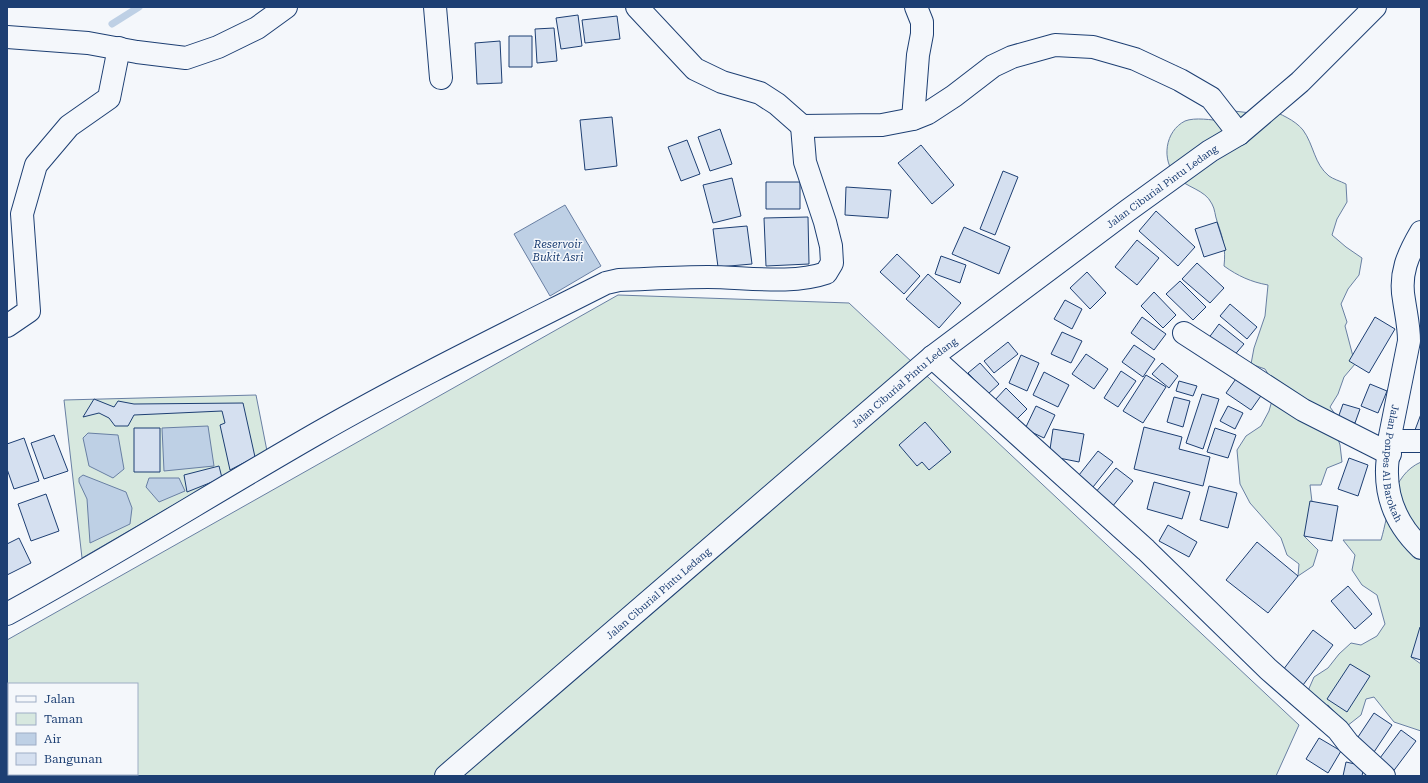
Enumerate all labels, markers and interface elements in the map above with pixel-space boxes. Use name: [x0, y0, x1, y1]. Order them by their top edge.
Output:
street label: Jalan Ciburial Pintu Ledang: [1104, 142, 1219, 230]
water label: Reservoir Bukit Asri: [532, 238, 584, 264]
street label: Jalan Ciburial Pintu Ledang: [849, 335, 959, 430]
street label: Jalan Ponpes Al Barokah: [1381, 404, 1405, 524]
street label: Jalan Ciburial Pintu Ledang: [604, 545, 713, 641]
legend: [8, 683, 138, 775]
text: Jalan: [44, 692, 75, 706]
text: Taman: [44, 712, 83, 726]
text: Air: [44, 732, 61, 746]
text: Bangunan: [44, 752, 103, 766]

